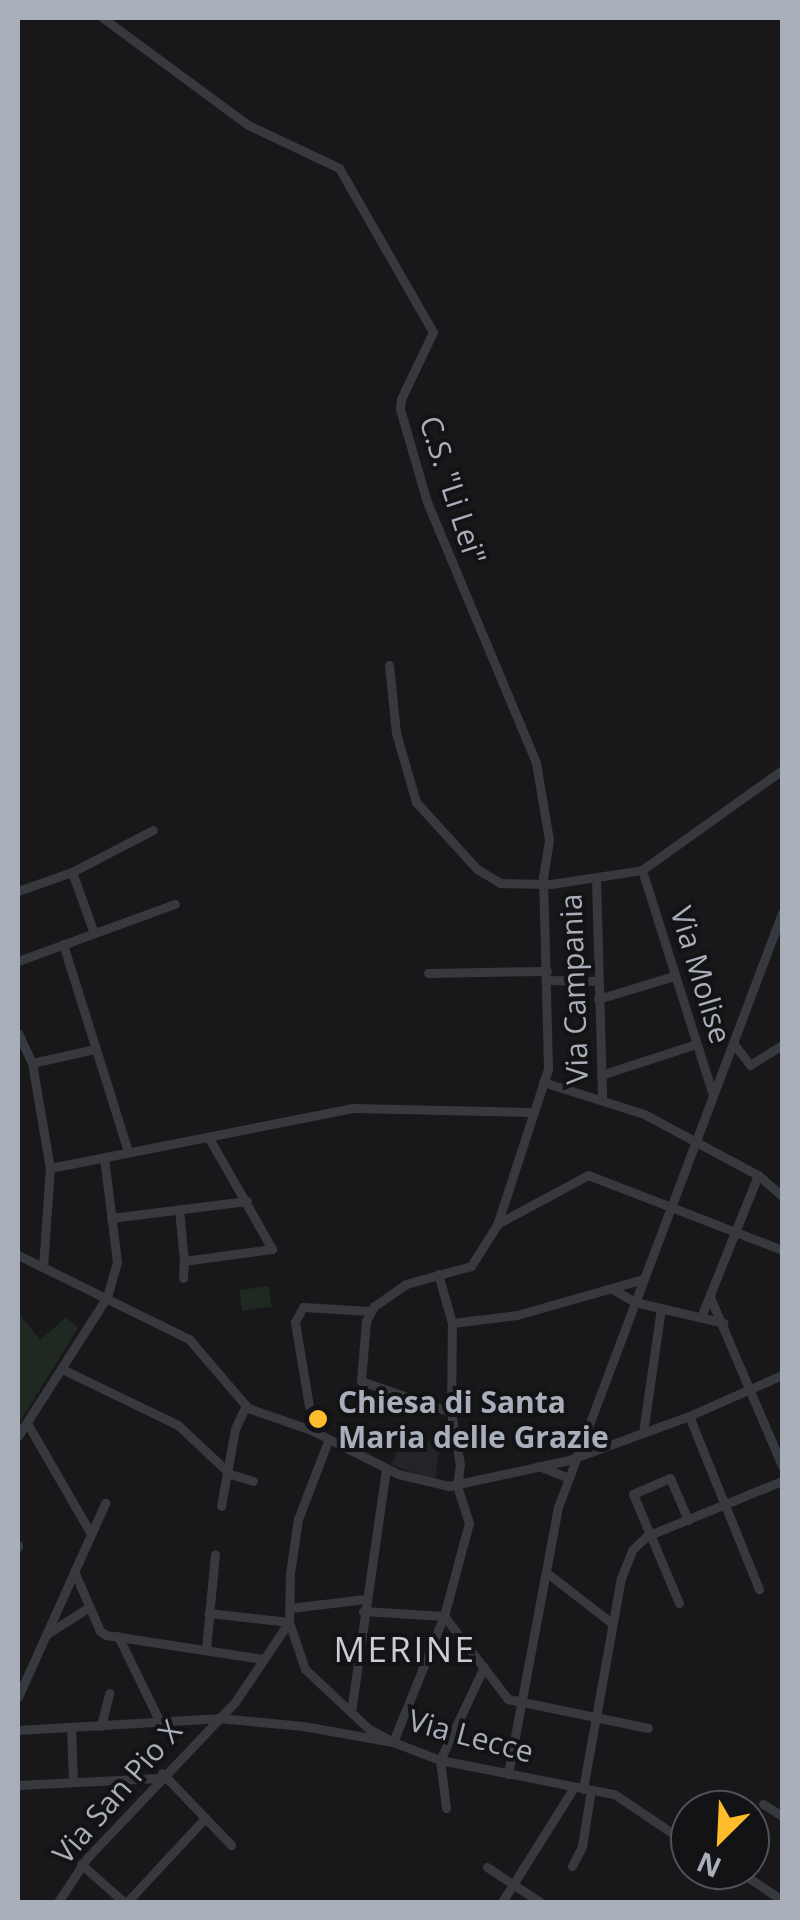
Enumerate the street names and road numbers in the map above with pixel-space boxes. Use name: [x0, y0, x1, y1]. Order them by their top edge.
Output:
street label: C.S. "Li Lei": [412, 411, 494, 569]
street label: Via Campania: [553, 893, 595, 1085]
street label: Via Molise: [663, 902, 739, 1048]
street label: Via Lecce: [405, 1702, 537, 1770]
street label: Via San Pio X: [45, 1713, 189, 1871]

